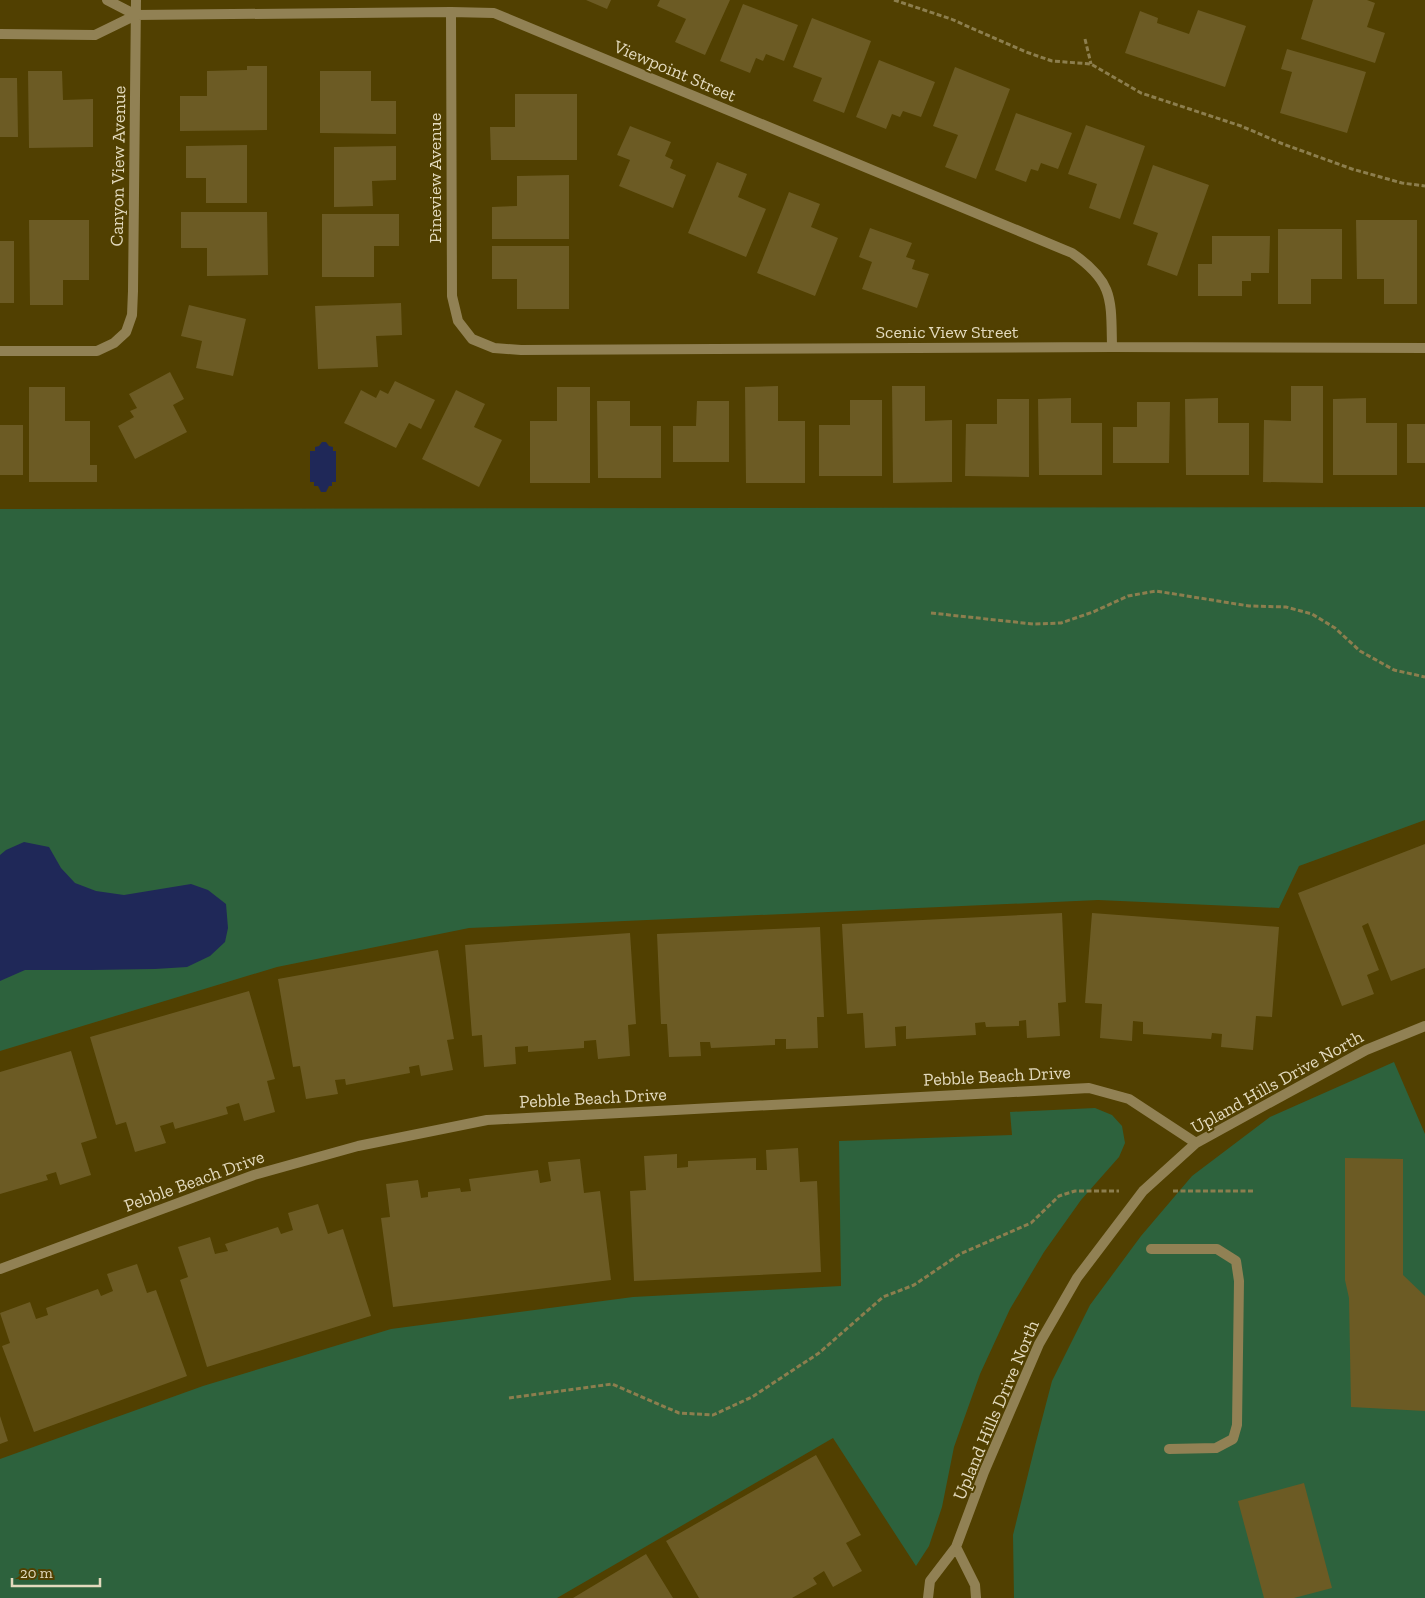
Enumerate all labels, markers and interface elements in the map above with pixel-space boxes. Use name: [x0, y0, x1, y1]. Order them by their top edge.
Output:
street label: Viewpoint Street: [609, 35, 740, 107]
street label: Canyon View Avenue: [106, 85, 130, 247]
street label: Pineview Avenue: [424, 113, 446, 243]
street label: Scenic View Street: [875, 321, 1019, 343]
street label: Upland Hills Drive North: [1187, 1026, 1367, 1138]
street label: Pebble Beach Drive: [923, 1061, 1071, 1091]
street label: Pebble Beach Drive: [519, 1083, 667, 1113]
street label: Pebble Beach Drive: [121, 1145, 267, 1217]
street label: Upland Hills Drive North: [948, 1317, 1044, 1503]
scale bar: [12, 1556, 100, 1588]
text: 20 m: [20, 1564, 53, 1582]

